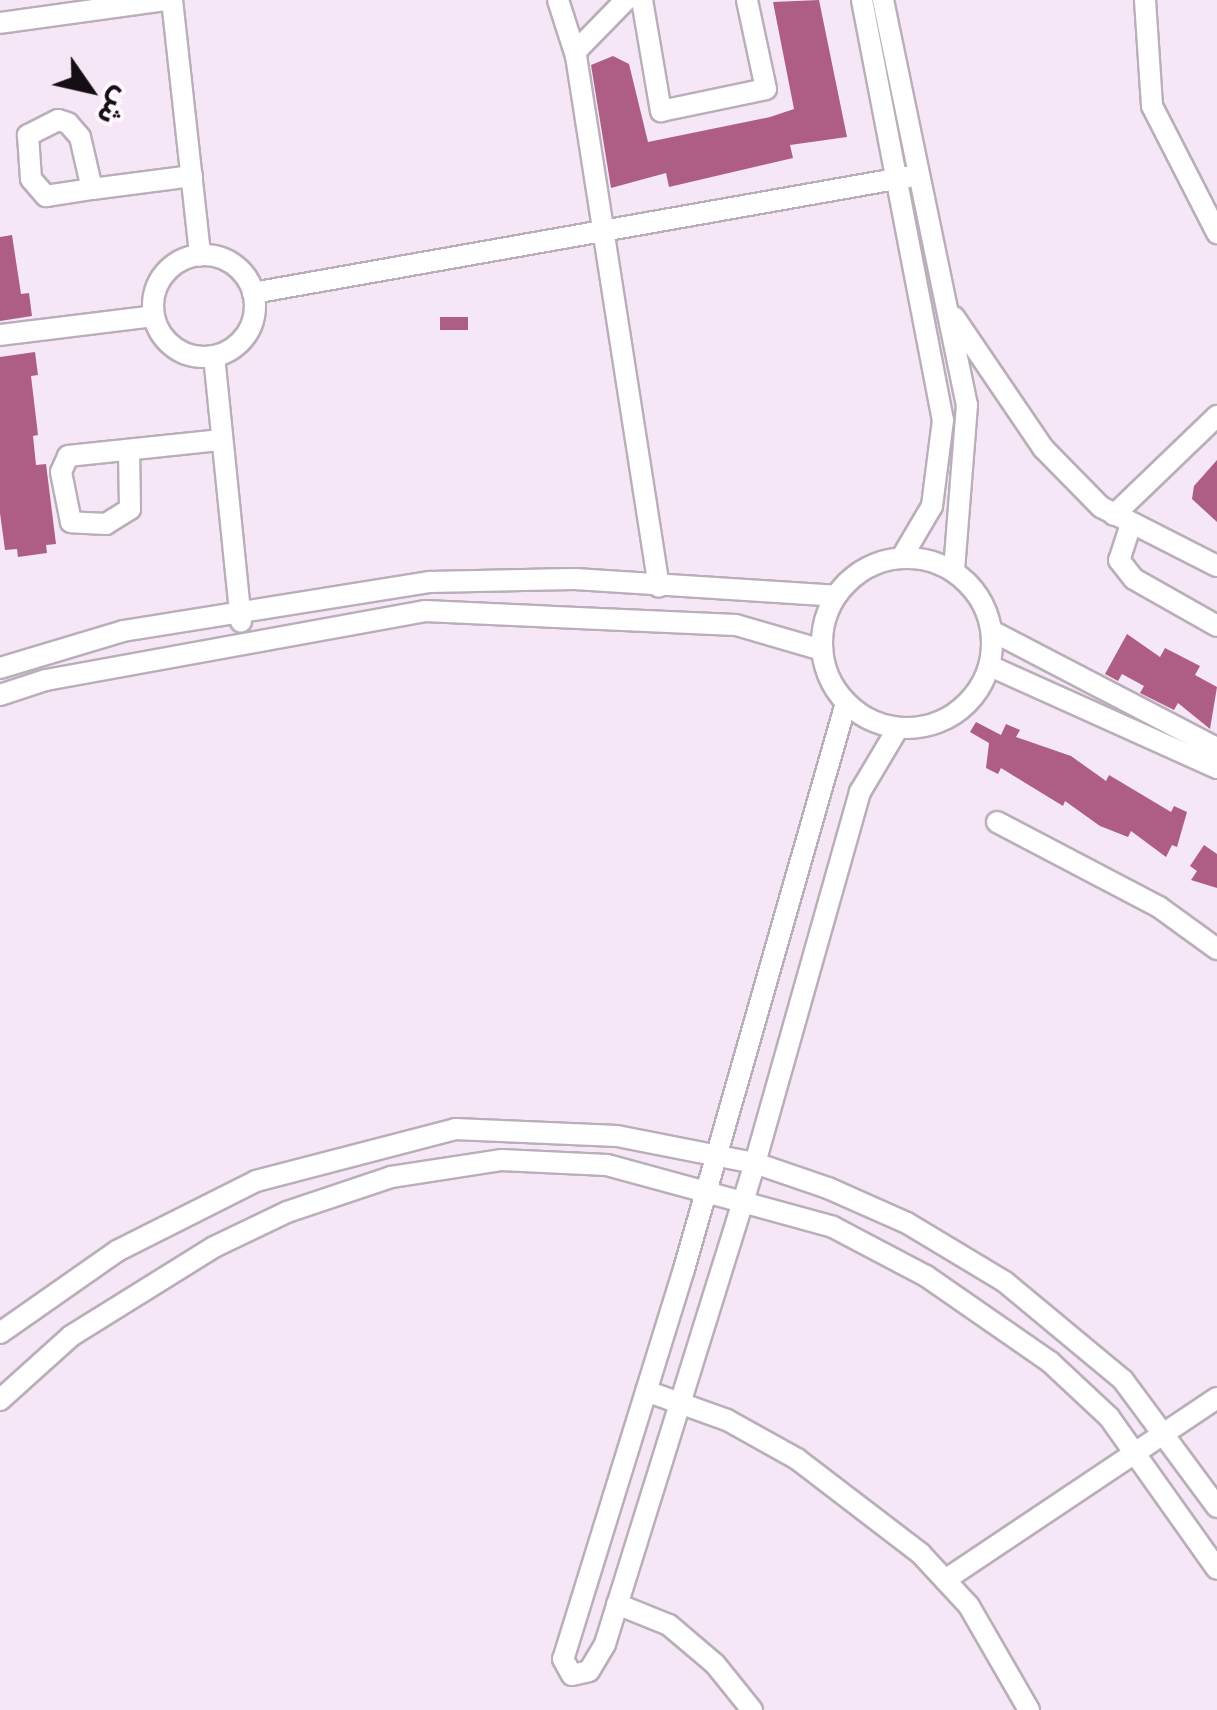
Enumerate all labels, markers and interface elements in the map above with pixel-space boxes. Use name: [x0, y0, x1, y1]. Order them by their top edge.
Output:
north arrow: [40, 40, 140, 140]
text: ش: [90, 81, 140, 132]

